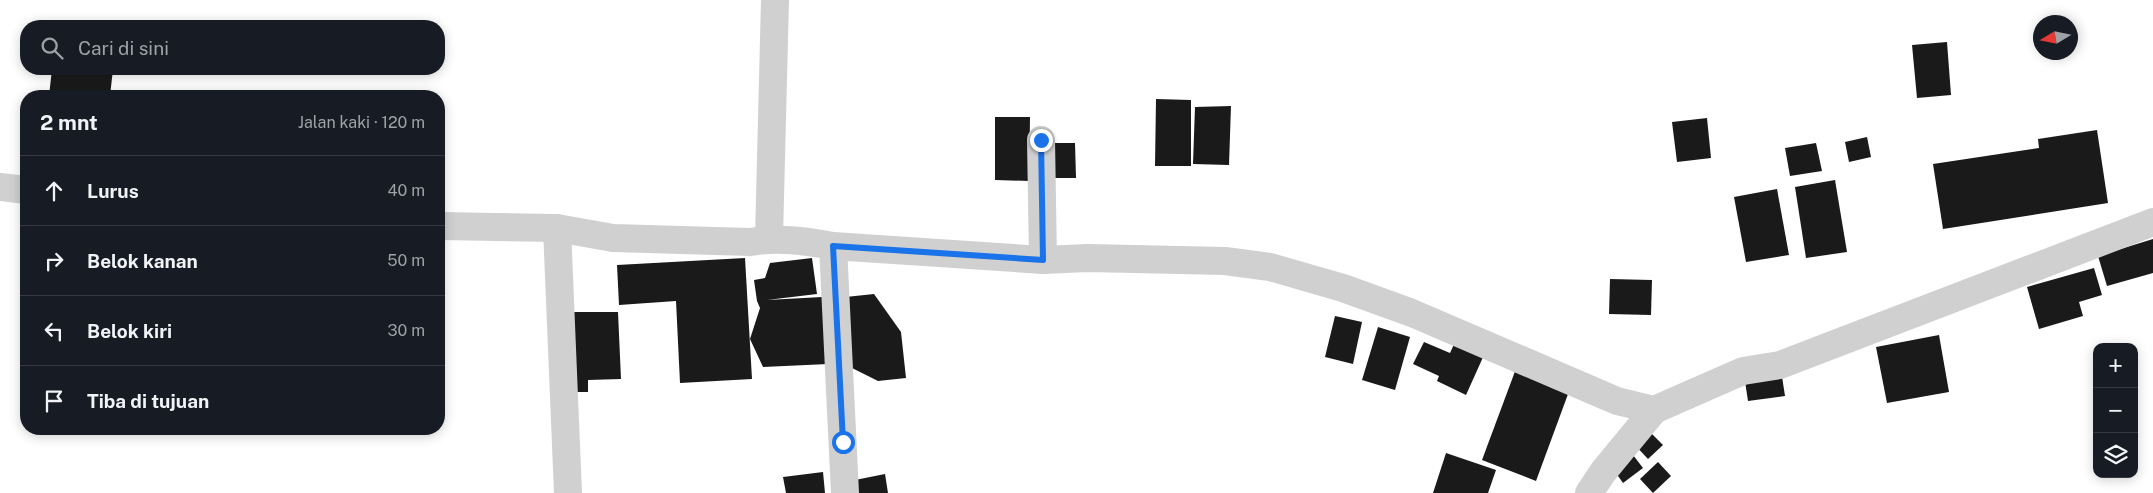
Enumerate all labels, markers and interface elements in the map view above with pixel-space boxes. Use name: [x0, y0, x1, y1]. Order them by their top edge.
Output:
north arrow: [2033, 15, 2078, 60]
search box: [20, 20, 445, 75]
icon: search: [38, 34, 66, 62]
text: Cari di sini: [78, 37, 169, 59]
text: 2 mnt: [40, 110, 98, 135]
text: Jalan kaki · 120 m: [298, 113, 425, 132]
route end: [1030, 129, 1053, 152]
icon: ahead: [40, 177, 68, 205]
text: Lurus: [87, 180, 139, 202]
text: 40 m: [387, 181, 425, 200]
icon: right: [40, 247, 68, 275]
text: Belok kanan: [87, 250, 198, 272]
text: 50 m: [387, 251, 425, 270]
icon: left: [40, 317, 68, 345]
text: Belok kiri: [87, 320, 172, 342]
text: 30 m: [388, 321, 425, 340]
map controls: [2093, 343, 2138, 478]
button: +: [2093, 343, 2138, 388]
icon: arrive: [40, 387, 68, 415]
button: −: [2093, 388, 2138, 433]
text: Tiba di tujuan: [87, 390, 209, 412]
route start: [832, 431, 855, 454]
button: layers: [2093, 433, 2138, 478]

